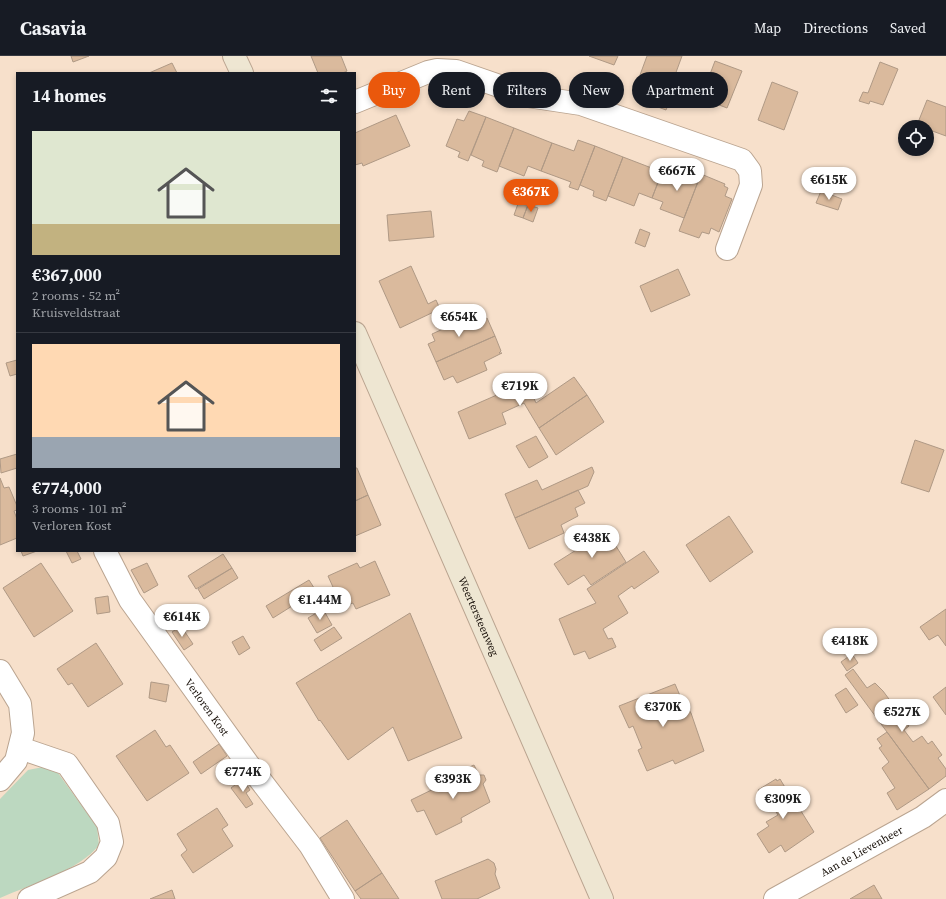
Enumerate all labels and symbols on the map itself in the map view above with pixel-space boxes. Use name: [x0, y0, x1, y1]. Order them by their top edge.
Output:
pin: €667K: [649, 158, 705, 192]
pin: €615K: [801, 167, 857, 201]
pin: €367K: [503, 179, 559, 213]
pin: €654K: [431, 304, 487, 338]
pin: €719K: [492, 373, 548, 407]
pin: €438K: [564, 525, 620, 559]
street label: Weertersteenweg: [455, 574, 503, 659]
pin: €1.44M: [287, 587, 353, 621]
pin: €614K: [154, 604, 210, 638]
pin: €418K: [822, 628, 878, 662]
street label: Verloren Kost: [181, 676, 233, 739]
pin: €370K: [635, 694, 691, 728]
pin: €527K: [874, 699, 930, 733]
pin: €774K: [215, 759, 271, 793]
pin: €393K: [425, 766, 481, 800]
pin: €309K: [755, 786, 811, 820]
street label: Aan de Lievenheer: [818, 822, 906, 880]

